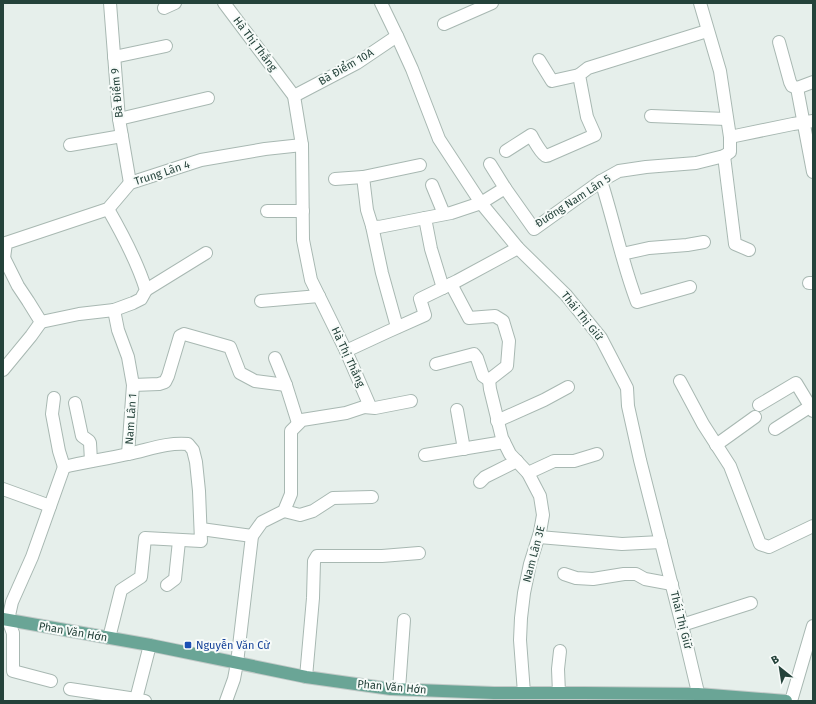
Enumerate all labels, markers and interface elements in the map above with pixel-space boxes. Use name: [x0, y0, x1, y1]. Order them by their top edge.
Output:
street label: Hà Thị Thắng: [230, 14, 281, 74]
street label: Bà Điểm 10A: [316, 45, 376, 88]
street label: Bà Điểm 9: [107, 67, 126, 119]
street label: Trung Lân 4: [133, 158, 192, 188]
street label: Đường Nam Lân 5: [533, 172, 614, 230]
street label: Thái Thị Giữ: [558, 289, 606, 343]
street label: Hà Thị Thắng: [328, 324, 369, 389]
street label: Nam Lân 1: [123, 393, 139, 445]
street label: Nam Lân 3E: [520, 524, 548, 584]
street label: Thái Thị Giữ: [668, 590, 695, 651]
street label: Phan Văn Hớn: [38, 620, 108, 644]
place label: Nguyễn Văn Cừ: [196, 639, 270, 652]
marker: Nguyễn Văn Cừ: [183, 640, 193, 650]
north arrow: [760, 648, 800, 688]
text: B: [769, 652, 782, 667]
street label: Phan Văn Hớn: [357, 677, 427, 697]

